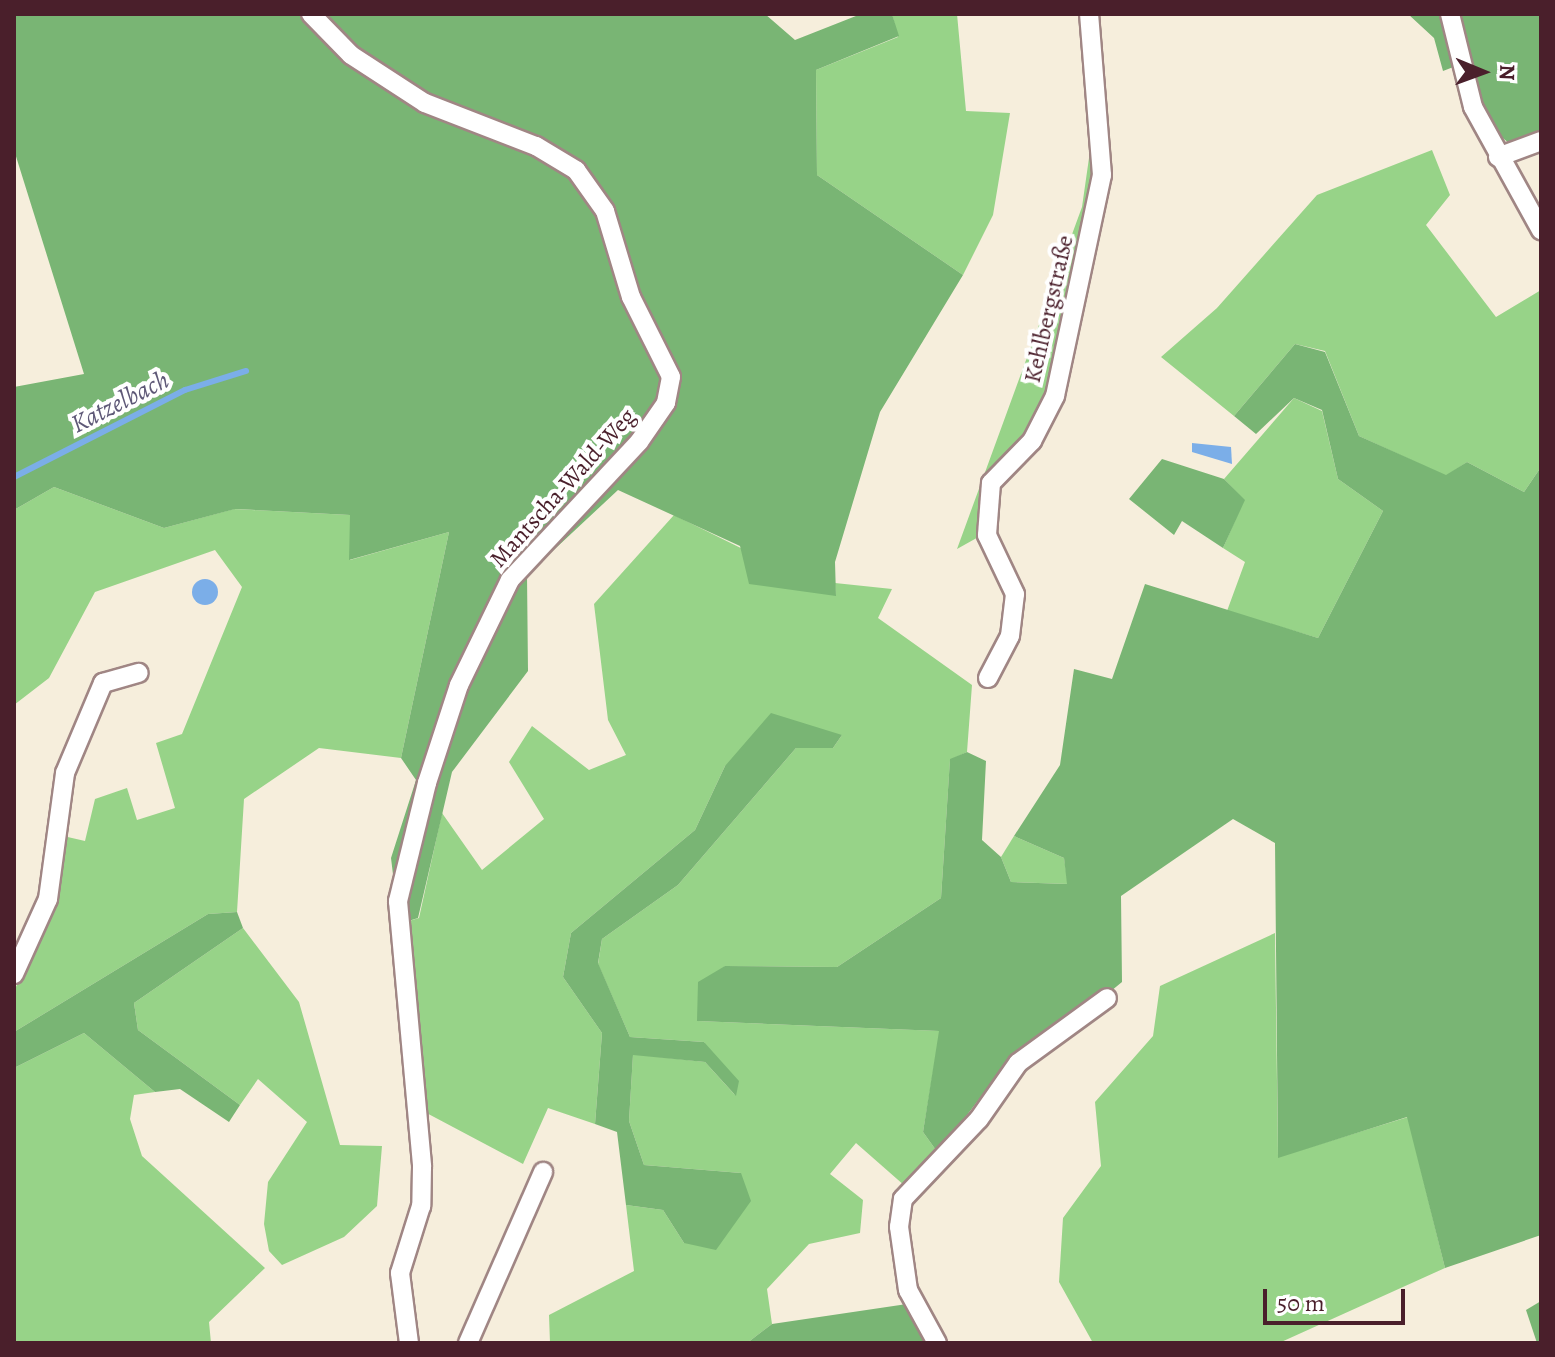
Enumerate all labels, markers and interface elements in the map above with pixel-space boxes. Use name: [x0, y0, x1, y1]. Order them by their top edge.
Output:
north arrow: [1443, 32, 1523, 112]
text: N: [1492, 64, 1522, 81]
street label: Kehlbergstraße: [1018, 232, 1080, 386]
water label: Katzelbach: [66, 364, 174, 440]
street label: Mantscha-Wald-Weg: [484, 403, 642, 573]
scale bar: [1267, 1273, 1409, 1323]
text: 50 m: [1277, 1287, 1325, 1319]

